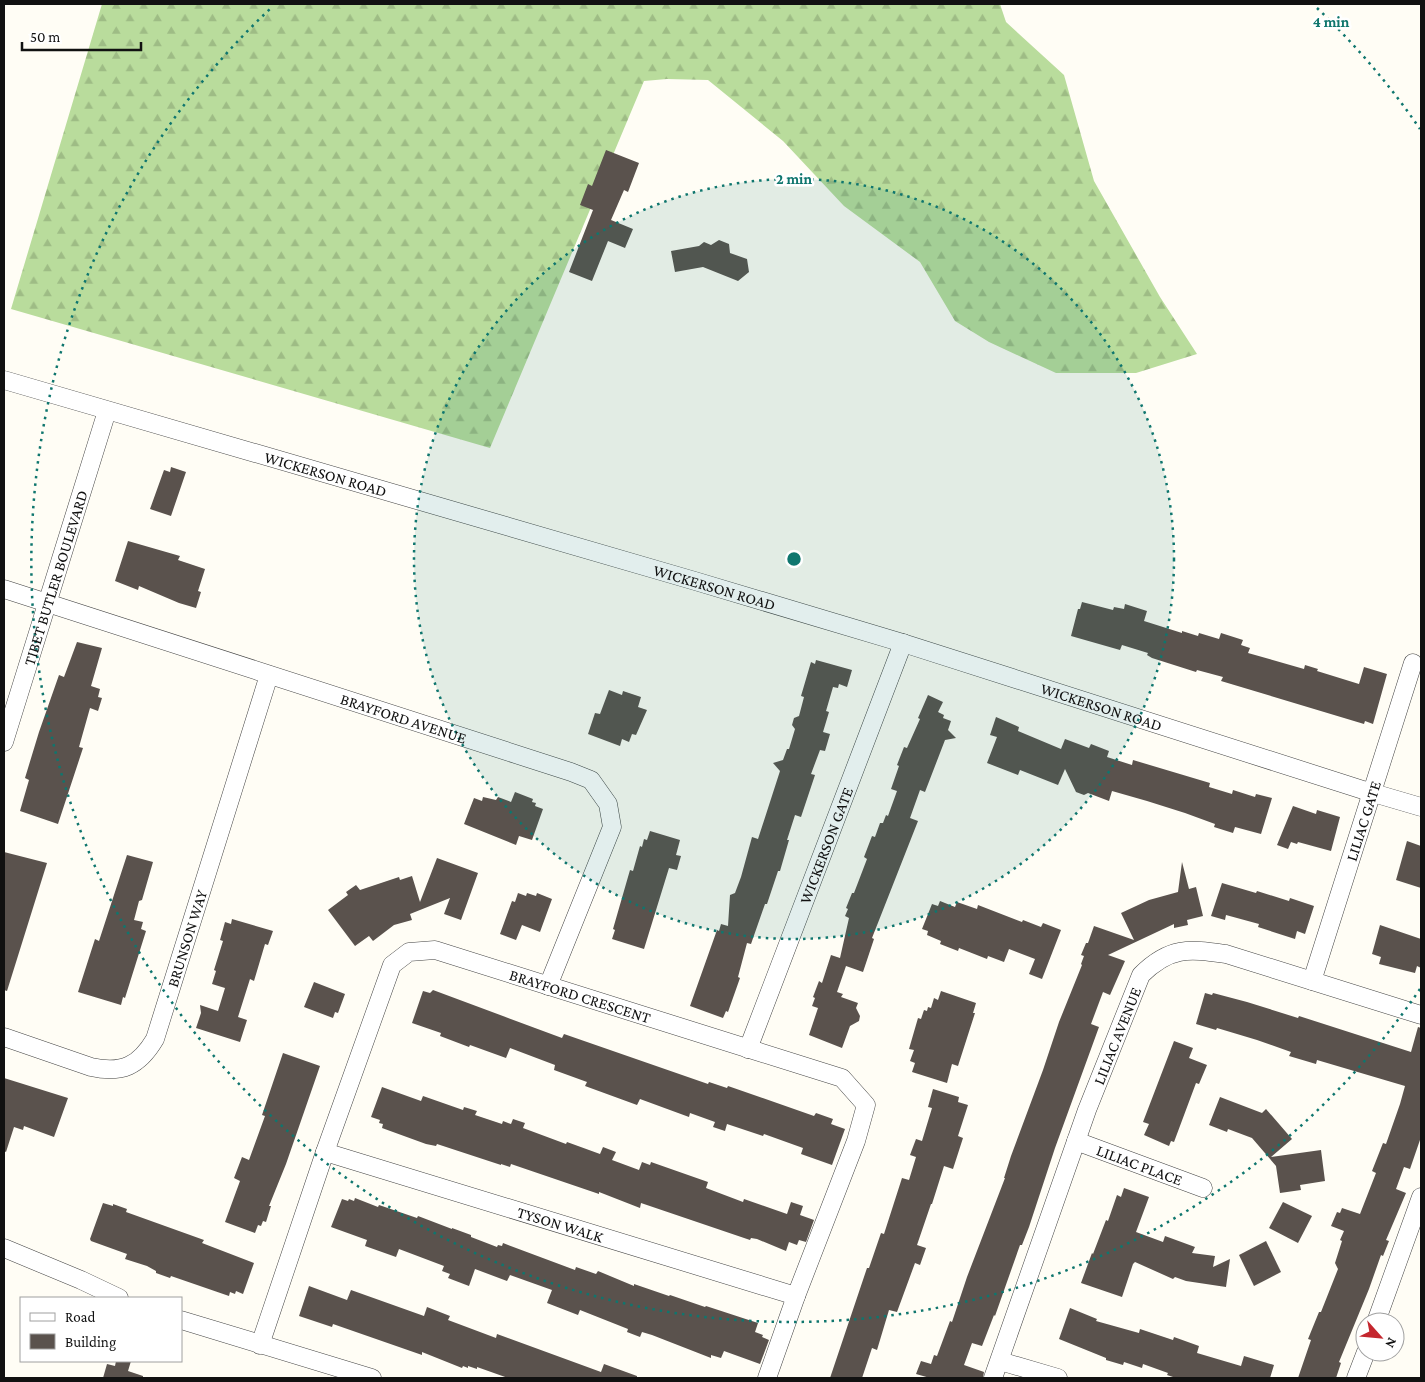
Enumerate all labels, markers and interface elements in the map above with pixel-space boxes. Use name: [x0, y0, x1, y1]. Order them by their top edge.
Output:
text: 4 min: [1313, 14, 1350, 30]
scale bar: [22, 20, 141, 52]
text: 50 m: [30, 29, 60, 45]
text: 2 min: [776, 171, 812, 187]
street label: WICKERSON ROAD: [263, 448, 389, 499]
street label: TIBET BUTLER BOULEVARD: [20, 488, 90, 667]
centre of rings: [785, 550, 803, 568]
street label: WICKERSON ROAD: [651, 561, 778, 613]
street label: WICKERSON ROAD: [1039, 679, 1164, 734]
street label: BRAYFORD AVENUE: [339, 690, 469, 746]
street label: LILIAC GATE: [1342, 778, 1384, 863]
street label: WICKERSON GATE: [796, 784, 856, 906]
street label: BRUNSON WAY: [163, 887, 210, 989]
street label: BRAYFORD CRESCENT: [508, 966, 653, 1026]
street label: LILIAC AVENUE: [1090, 984, 1144, 1087]
street label: LILIAC PLACE: [1094, 1141, 1185, 1188]
street label: TYSON WALK: [515, 1203, 606, 1245]
legend: [20, 1297, 182, 1362]
text: Road: [65, 1309, 96, 1325]
north arrow: [1355, 1312, 1405, 1362]
text: Building: [65, 1334, 116, 1351]
text: N: [1382, 1335, 1401, 1351]

